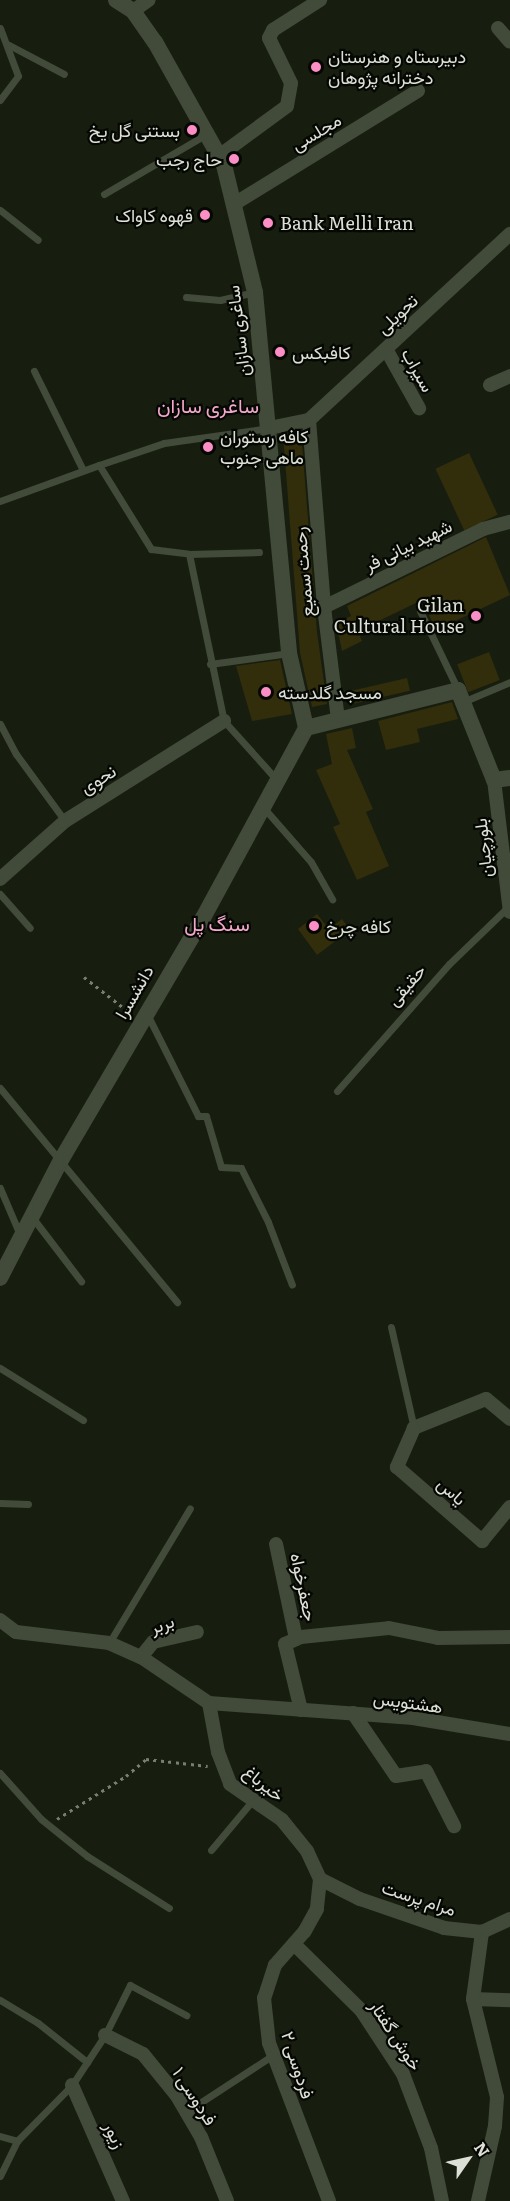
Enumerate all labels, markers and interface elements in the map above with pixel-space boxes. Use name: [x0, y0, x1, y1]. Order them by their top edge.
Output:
place label: دبیرستاه و هنرستان دخترانه پژوهان: [328, 46, 466, 88]
marker: دبیرستاه و هنرستان دخترانه پژوهان: [309, 60, 323, 74]
street label: مجلسی: [287, 109, 345, 155]
place label: بستنی گل یخ: [89, 119, 180, 141]
marker: بستنی گل یخ: [185, 123, 199, 137]
place label: حاج رجب: [156, 148, 222, 170]
marker: حاج رجب: [227, 152, 241, 166]
place label: قهوه کاواک: [115, 204, 193, 226]
marker: قهوه کاواک: [198, 208, 212, 222]
place label: Bank Melli Iran: [280, 212, 414, 234]
marker: Bank Melli Iran: [261, 216, 275, 230]
street label: ساغری سازان: [222, 284, 254, 378]
street label: تحویلی: [372, 289, 422, 339]
place label: کافبکس: [292, 341, 351, 363]
street label: سیراب: [397, 344, 439, 396]
marker: کافبکس: [273, 345, 287, 359]
district label: ساغری سازان: [157, 392, 259, 416]
place label: کافه رستوران ماهی جنوب: [220, 426, 309, 468]
marker: کافه رستوران ماهی جنوب: [201, 440, 215, 454]
street label: شهید بیانی فر: [361, 514, 455, 576]
street label: رحمت سمیع: [288, 526, 318, 618]
place label: Gilan Cultural House: [334, 595, 464, 638]
marker: Gilan Cultural House: [469, 609, 483, 623]
place label: مسجد گلدسته: [278, 681, 382, 703]
marker: مسجد گلدسته: [259, 685, 273, 699]
street label: نحوی: [76, 760, 120, 798]
street label: بلورچیان: [469, 817, 497, 879]
district label: سنگ پل: [184, 910, 250, 934]
place label: کافه چرخ: [326, 915, 391, 937]
marker: کافه چرخ: [307, 919, 321, 933]
street label: حقیقی: [382, 960, 430, 1010]
street label: دانشسرا: [110, 961, 158, 1023]
street label: یاس: [433, 1472, 471, 1510]
street label: جعفرخواه: [286, 1551, 322, 1623]
street label: بربر: [147, 1610, 177, 1638]
street label: هشتویس: [372, 1686, 444, 1718]
street label: خیرباغ: [239, 1760, 289, 1806]
street label: مرام پرست: [379, 1876, 459, 1920]
street label: خوش گفتار: [365, 1996, 427, 2074]
street label: فردوسی ۲: [277, 2029, 319, 2101]
street label: فردوسی ۱: [168, 2063, 222, 2129]
street label: زیور: [100, 2118, 130, 2152]
north arrow: [438, 2129, 498, 2189]
text: N: [469, 2137, 497, 2161]

